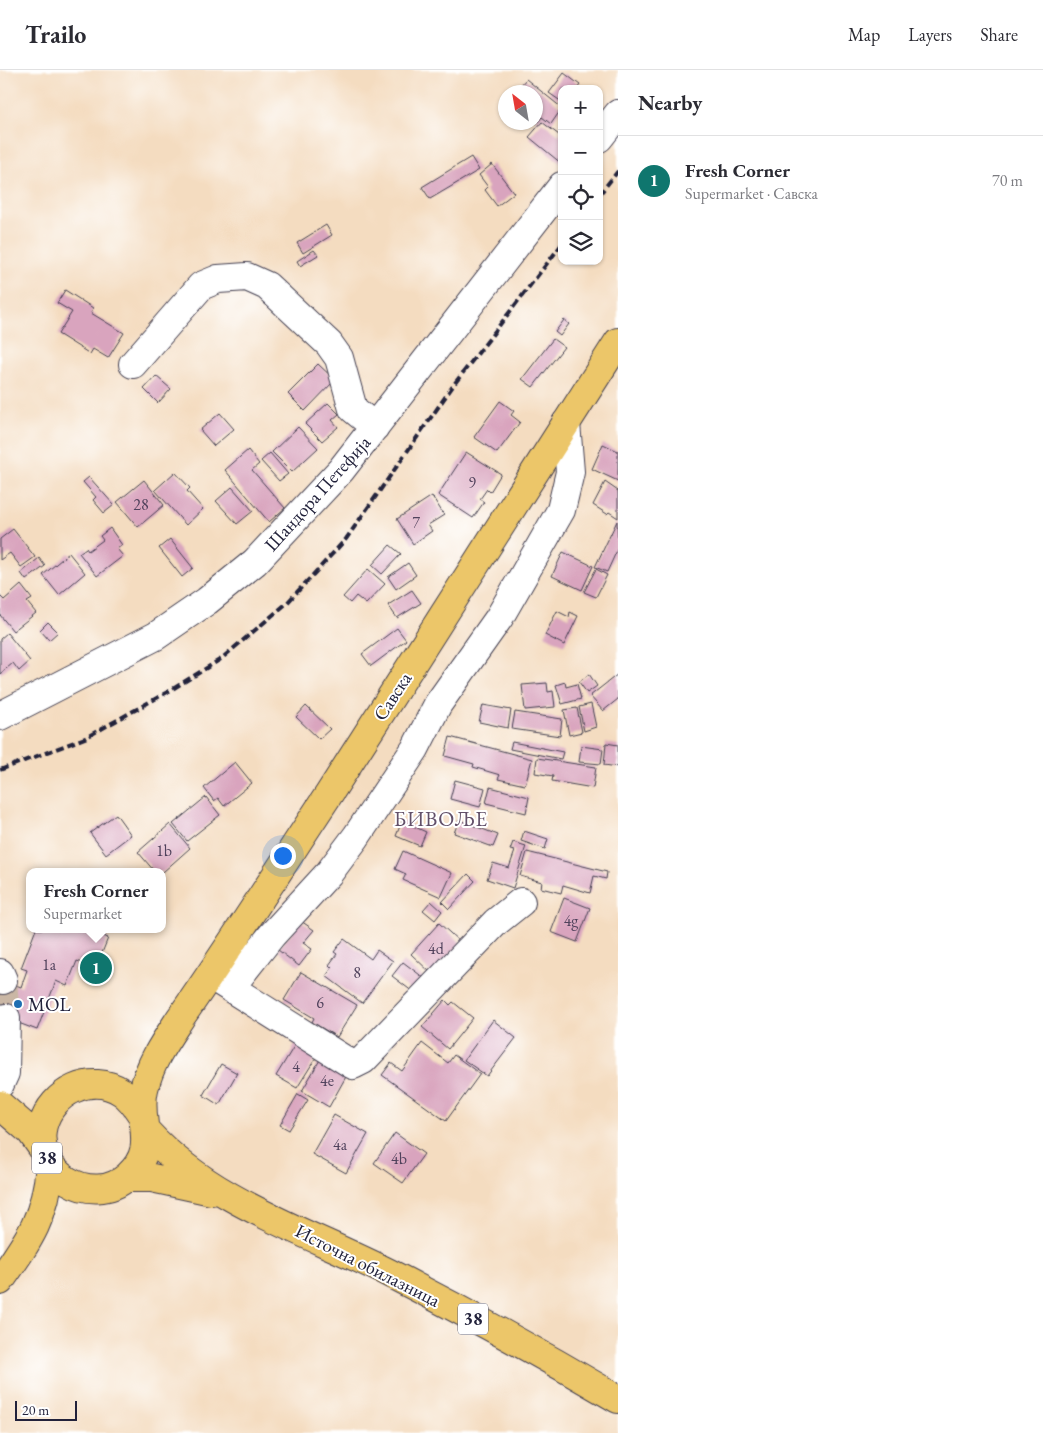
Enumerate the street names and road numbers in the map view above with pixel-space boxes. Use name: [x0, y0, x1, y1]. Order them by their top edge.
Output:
street label: Шандора Петефија: [259, 430, 376, 556]
street label: Савска: [368, 667, 418, 725]
road number: 38: [32, 1142, 62, 1174]
street label: Источна обилазница: [291, 1218, 445, 1313]
road number: 38: [458, 1304, 488, 1334]

